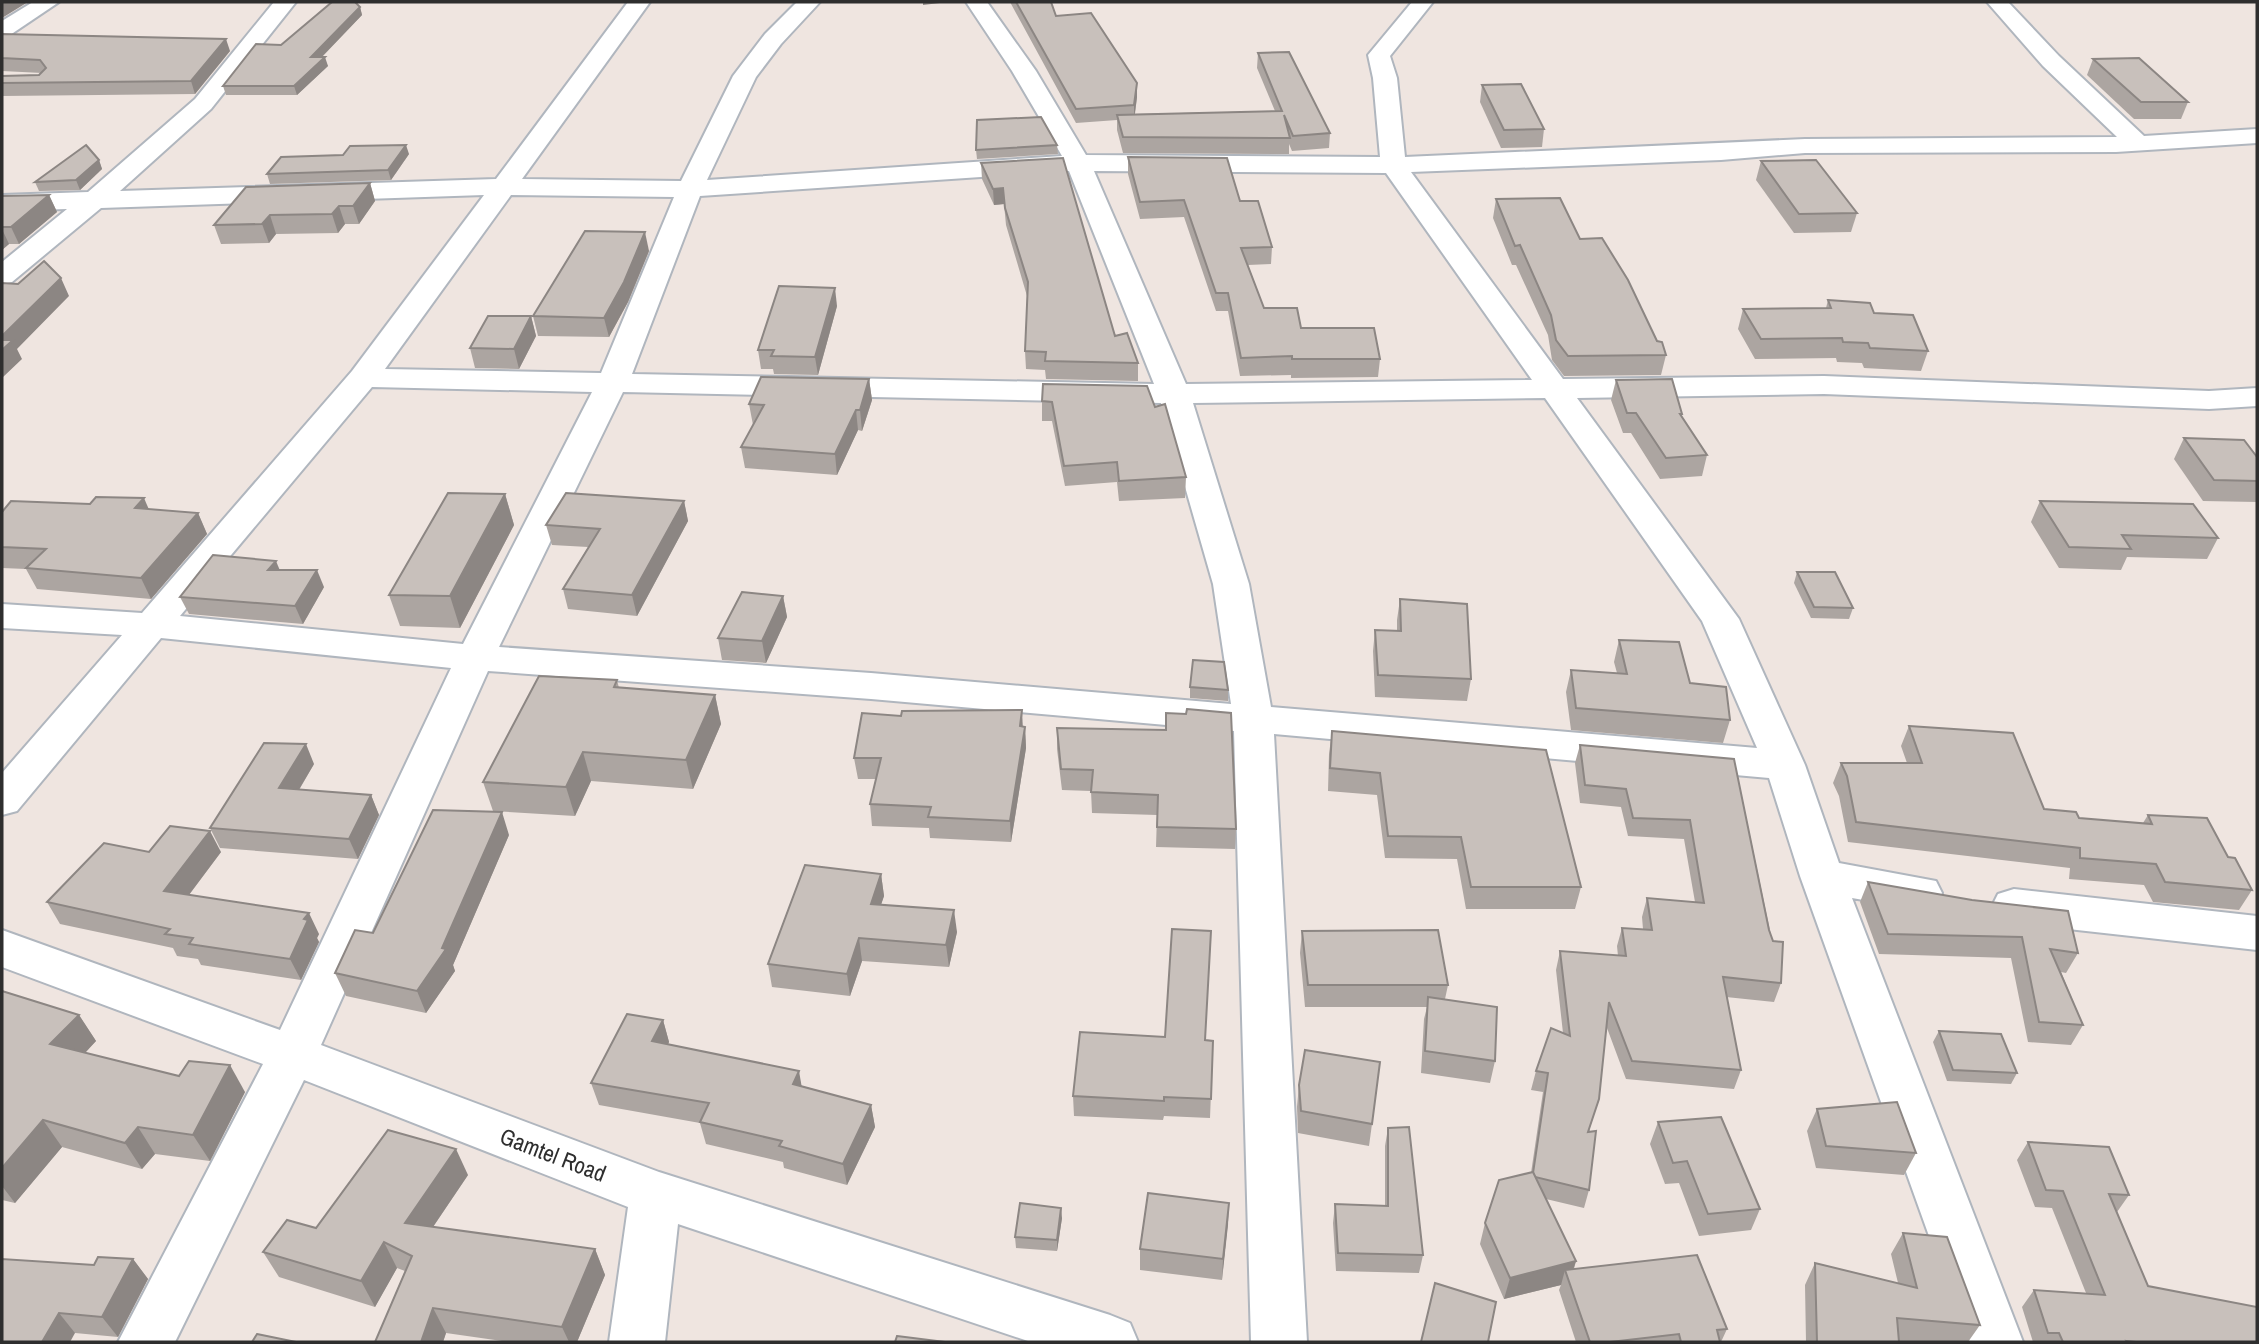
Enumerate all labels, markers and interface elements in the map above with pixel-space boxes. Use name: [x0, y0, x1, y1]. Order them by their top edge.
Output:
street label: Gamtel Road: [496, 1120, 611, 1189]

